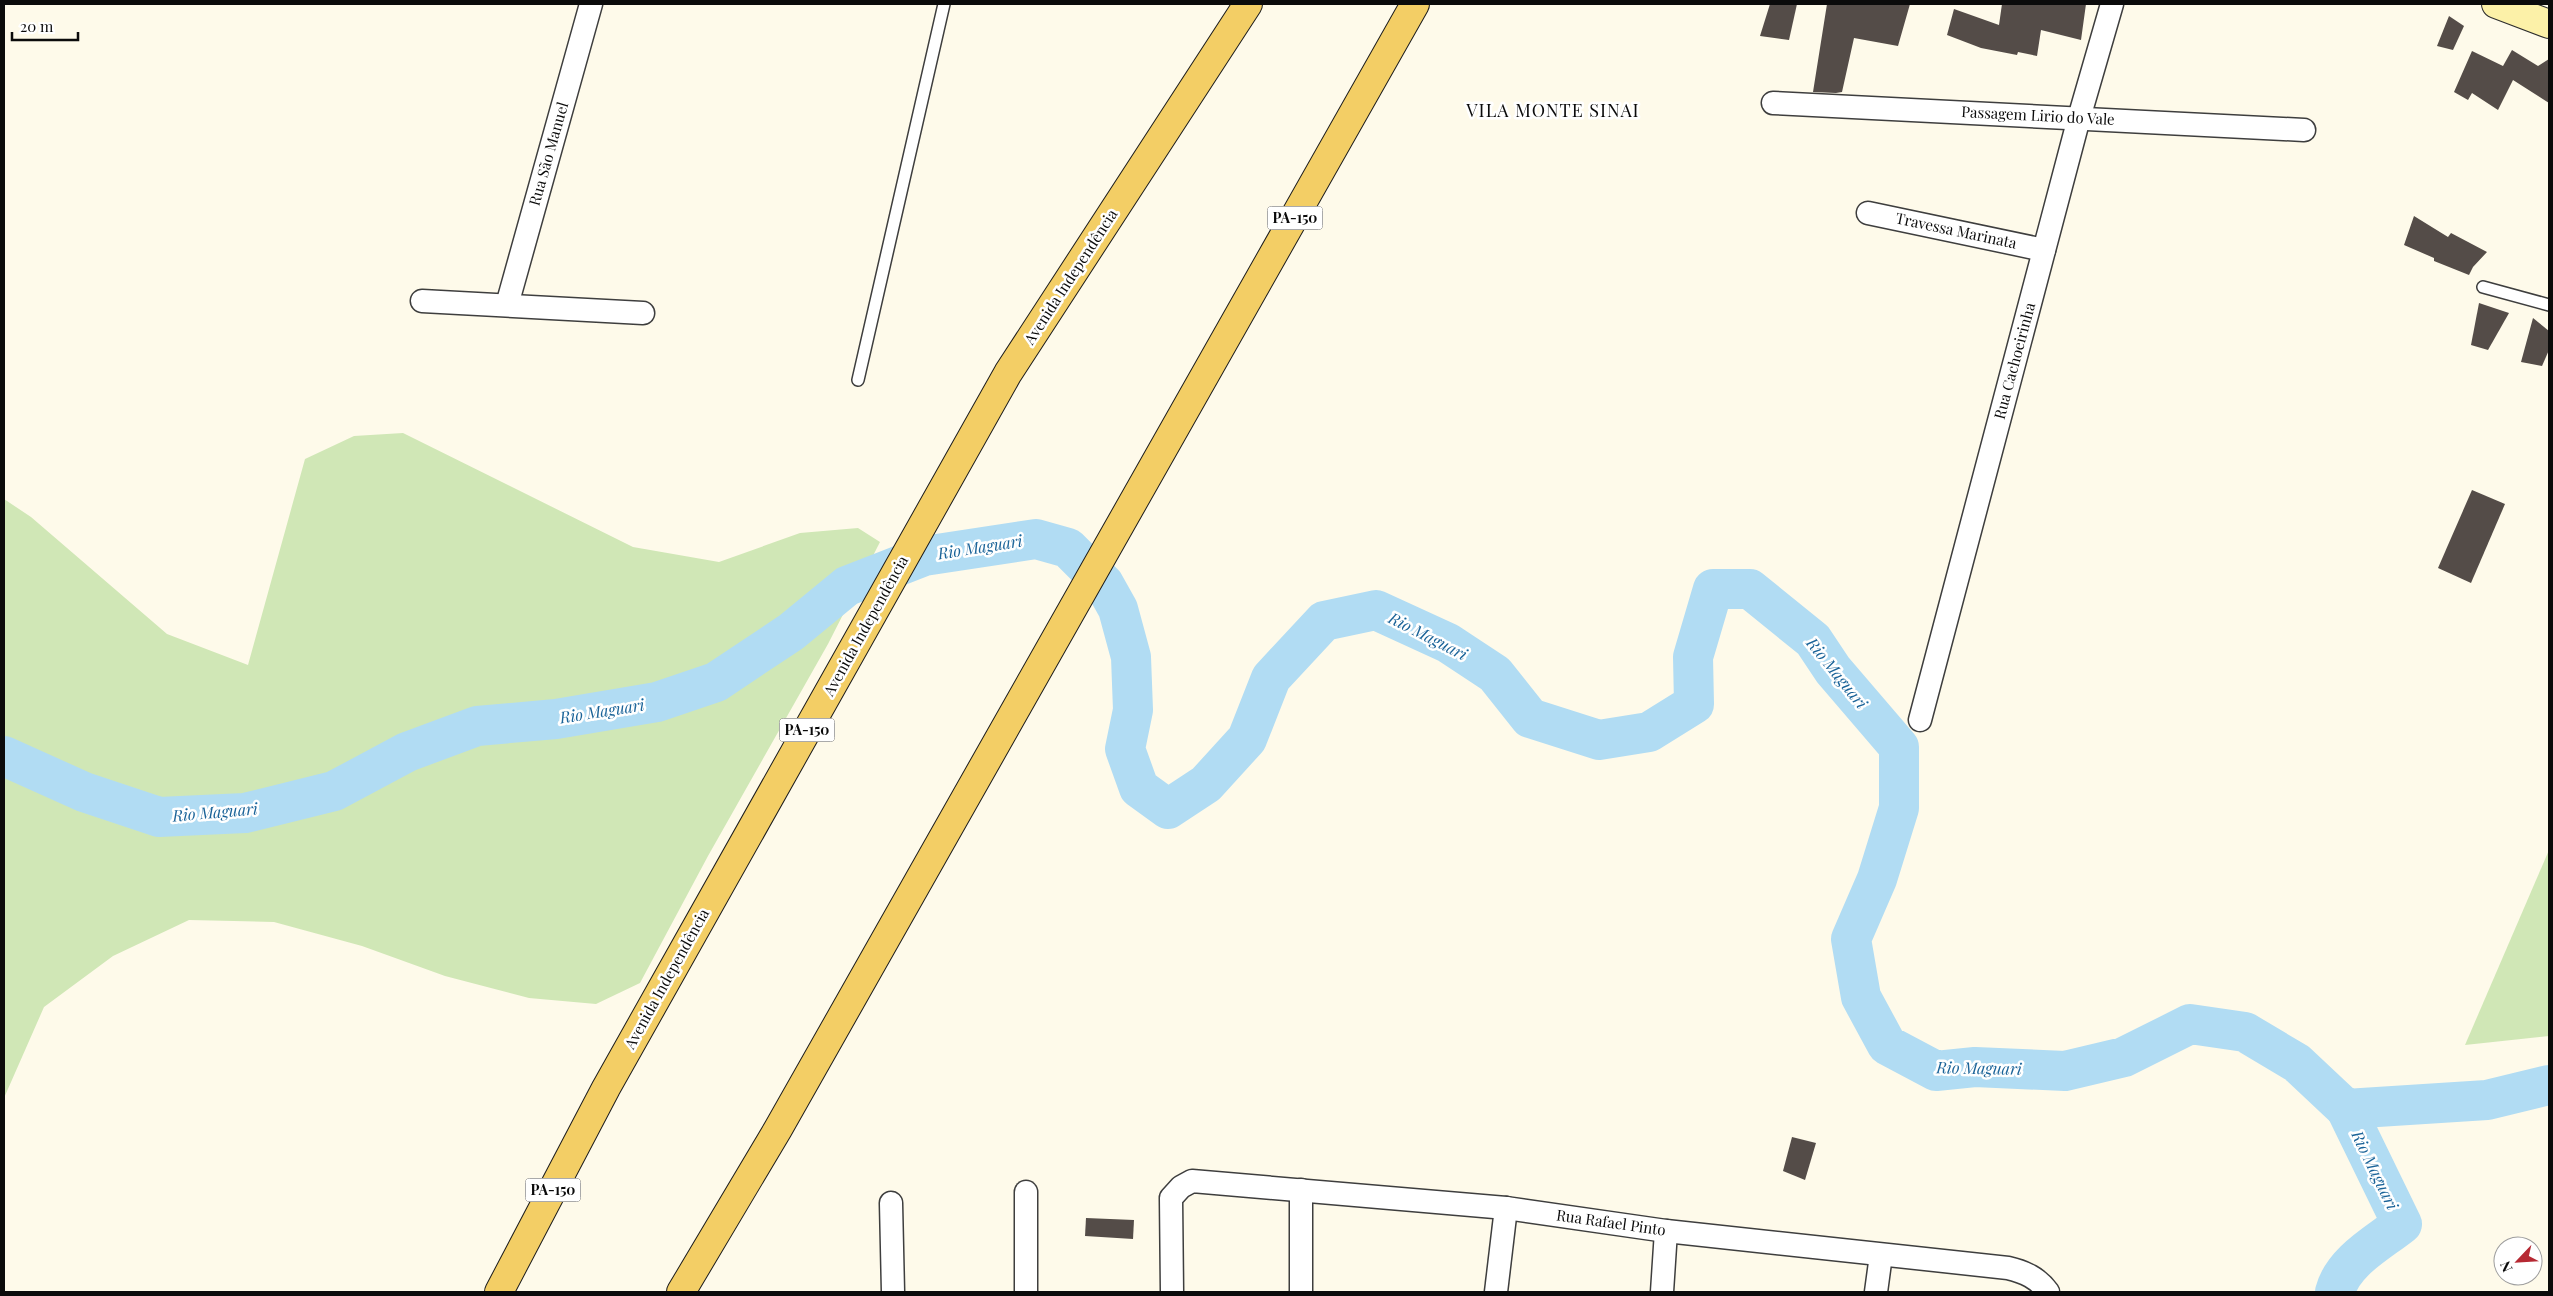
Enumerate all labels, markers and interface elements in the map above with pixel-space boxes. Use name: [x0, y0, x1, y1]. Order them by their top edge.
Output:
scale bar: [12, 10, 79, 42]
text: 20 m: [20, 16, 54, 36]
district label: VILA MONTE SINAI: [1465, 98, 1640, 122]
street label: Rua São Manuel: [524, 100, 572, 208]
street label: Passagem Lirio do Vale: [1961, 101, 2115, 129]
street label: Avenida Independência: [1018, 205, 1122, 349]
road number: PA-150: [1268, 207, 1322, 230]
street label: Travessa Marinata: [1894, 207, 2019, 253]
street label: Rua Cachoeirinha: [1989, 300, 2039, 421]
water label: Rio Maguari: [935, 529, 1025, 564]
street label: Avenida Independência: [818, 551, 912, 700]
water label: Rio Maguari: [1385, 606, 1472, 665]
water label: Rio Maguari: [1802, 632, 1873, 713]
water label: Rio Maguari: [557, 693, 647, 728]
road number: PA-150: [780, 718, 834, 742]
water label: Rio Maguari: [170, 797, 260, 826]
street label: Avenida Independência: [619, 904, 713, 1053]
water label: Rio Maguari: [1935, 1056, 2023, 1079]
water label: Rio Maguari: [2347, 1126, 2404, 1214]
road number: PA-150: [526, 1178, 580, 1202]
street label: Rua Rafael Pinto: [1555, 1204, 1667, 1240]
north arrow: [2493, 1236, 2543, 1286]
text: N: [2495, 1258, 2517, 1275]

